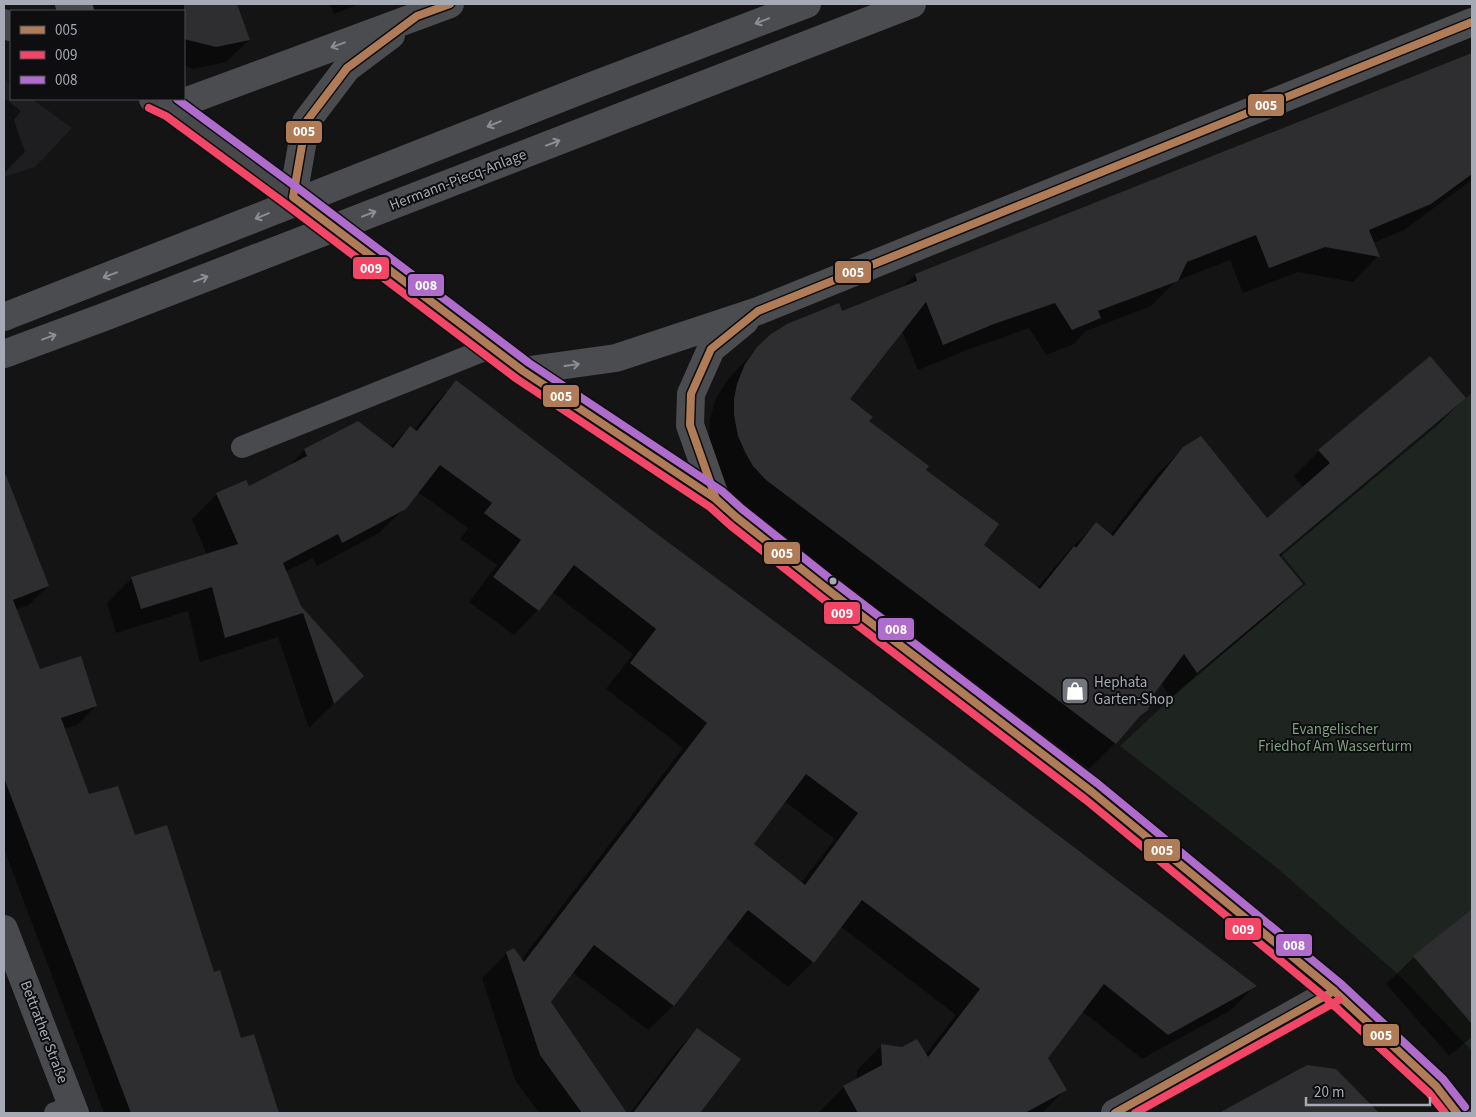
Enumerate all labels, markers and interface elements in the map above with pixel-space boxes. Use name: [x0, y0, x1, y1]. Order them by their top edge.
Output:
legend: [10, 10, 185, 100]
one-way arrow: [754, 17, 770, 26]
text: 005: [55, 20, 77, 41]
one-way arrow: [331, 41, 346, 50]
text: 009: [55, 45, 77, 66]
text: 008: [55, 70, 77, 91]
line badge: 005: [1247, 93, 1285, 117]
text: 005: [1255, 96, 1277, 116]
line badge: 005: [285, 120, 323, 144]
one-way arrow: [487, 120, 502, 130]
text: 005: [293, 122, 315, 142]
one-way arrow: [545, 137, 560, 147]
street label: Hermann-Piecq-Anlage: [386, 144, 530, 216]
one-way arrow: [361, 209, 376, 218]
one-way arrow: [255, 212, 270, 221]
line badge: 009: [352, 256, 390, 280]
text: 009: [360, 259, 382, 279]
line badge: 005: [834, 260, 872, 284]
text: 005: [842, 263, 864, 283]
one-way arrow: [103, 272, 118, 281]
line badge: 008: [407, 273, 445, 297]
one-way arrow: [193, 274, 208, 283]
text: 008: [415, 276, 437, 296]
one-way arrow: [41, 332, 57, 341]
one-way arrow: [563, 359, 579, 369]
line badge: 005: [542, 384, 580, 408]
text: 005: [550, 387, 572, 407]
line badge: 005: [763, 541, 801, 565]
text: 005: [771, 544, 793, 564]
unlabelled marker: [828, 576, 838, 586]
line badge: 009: [823, 601, 861, 625]
text: 009: [831, 604, 853, 624]
line badge: 008: [877, 617, 915, 641]
text: 008: [885, 620, 907, 640]
place label: Hephata Garten-Shop: [1094, 672, 1174, 710]
shop icon: Hephata Garten-Shop: [1060, 676, 1090, 706]
park label: Evangelischer Friedhof Am Wasserturm: [1258, 719, 1412, 757]
line badge: 005: [1143, 838, 1181, 862]
text: 005: [1151, 841, 1173, 861]
line badge: 009: [1224, 917, 1262, 941]
text: 009: [1232, 920, 1254, 940]
line badge: 008: [1275, 933, 1313, 957]
text: 008: [1283, 936, 1305, 956]
street label: Bettrather Straße: [15, 978, 73, 1086]
line badge: 005: [1362, 1023, 1400, 1047]
text: 005: [1370, 1026, 1392, 1046]
scale bar: [1306, 1074, 1430, 1106]
text: 20 m: [1314, 1082, 1344, 1103]

